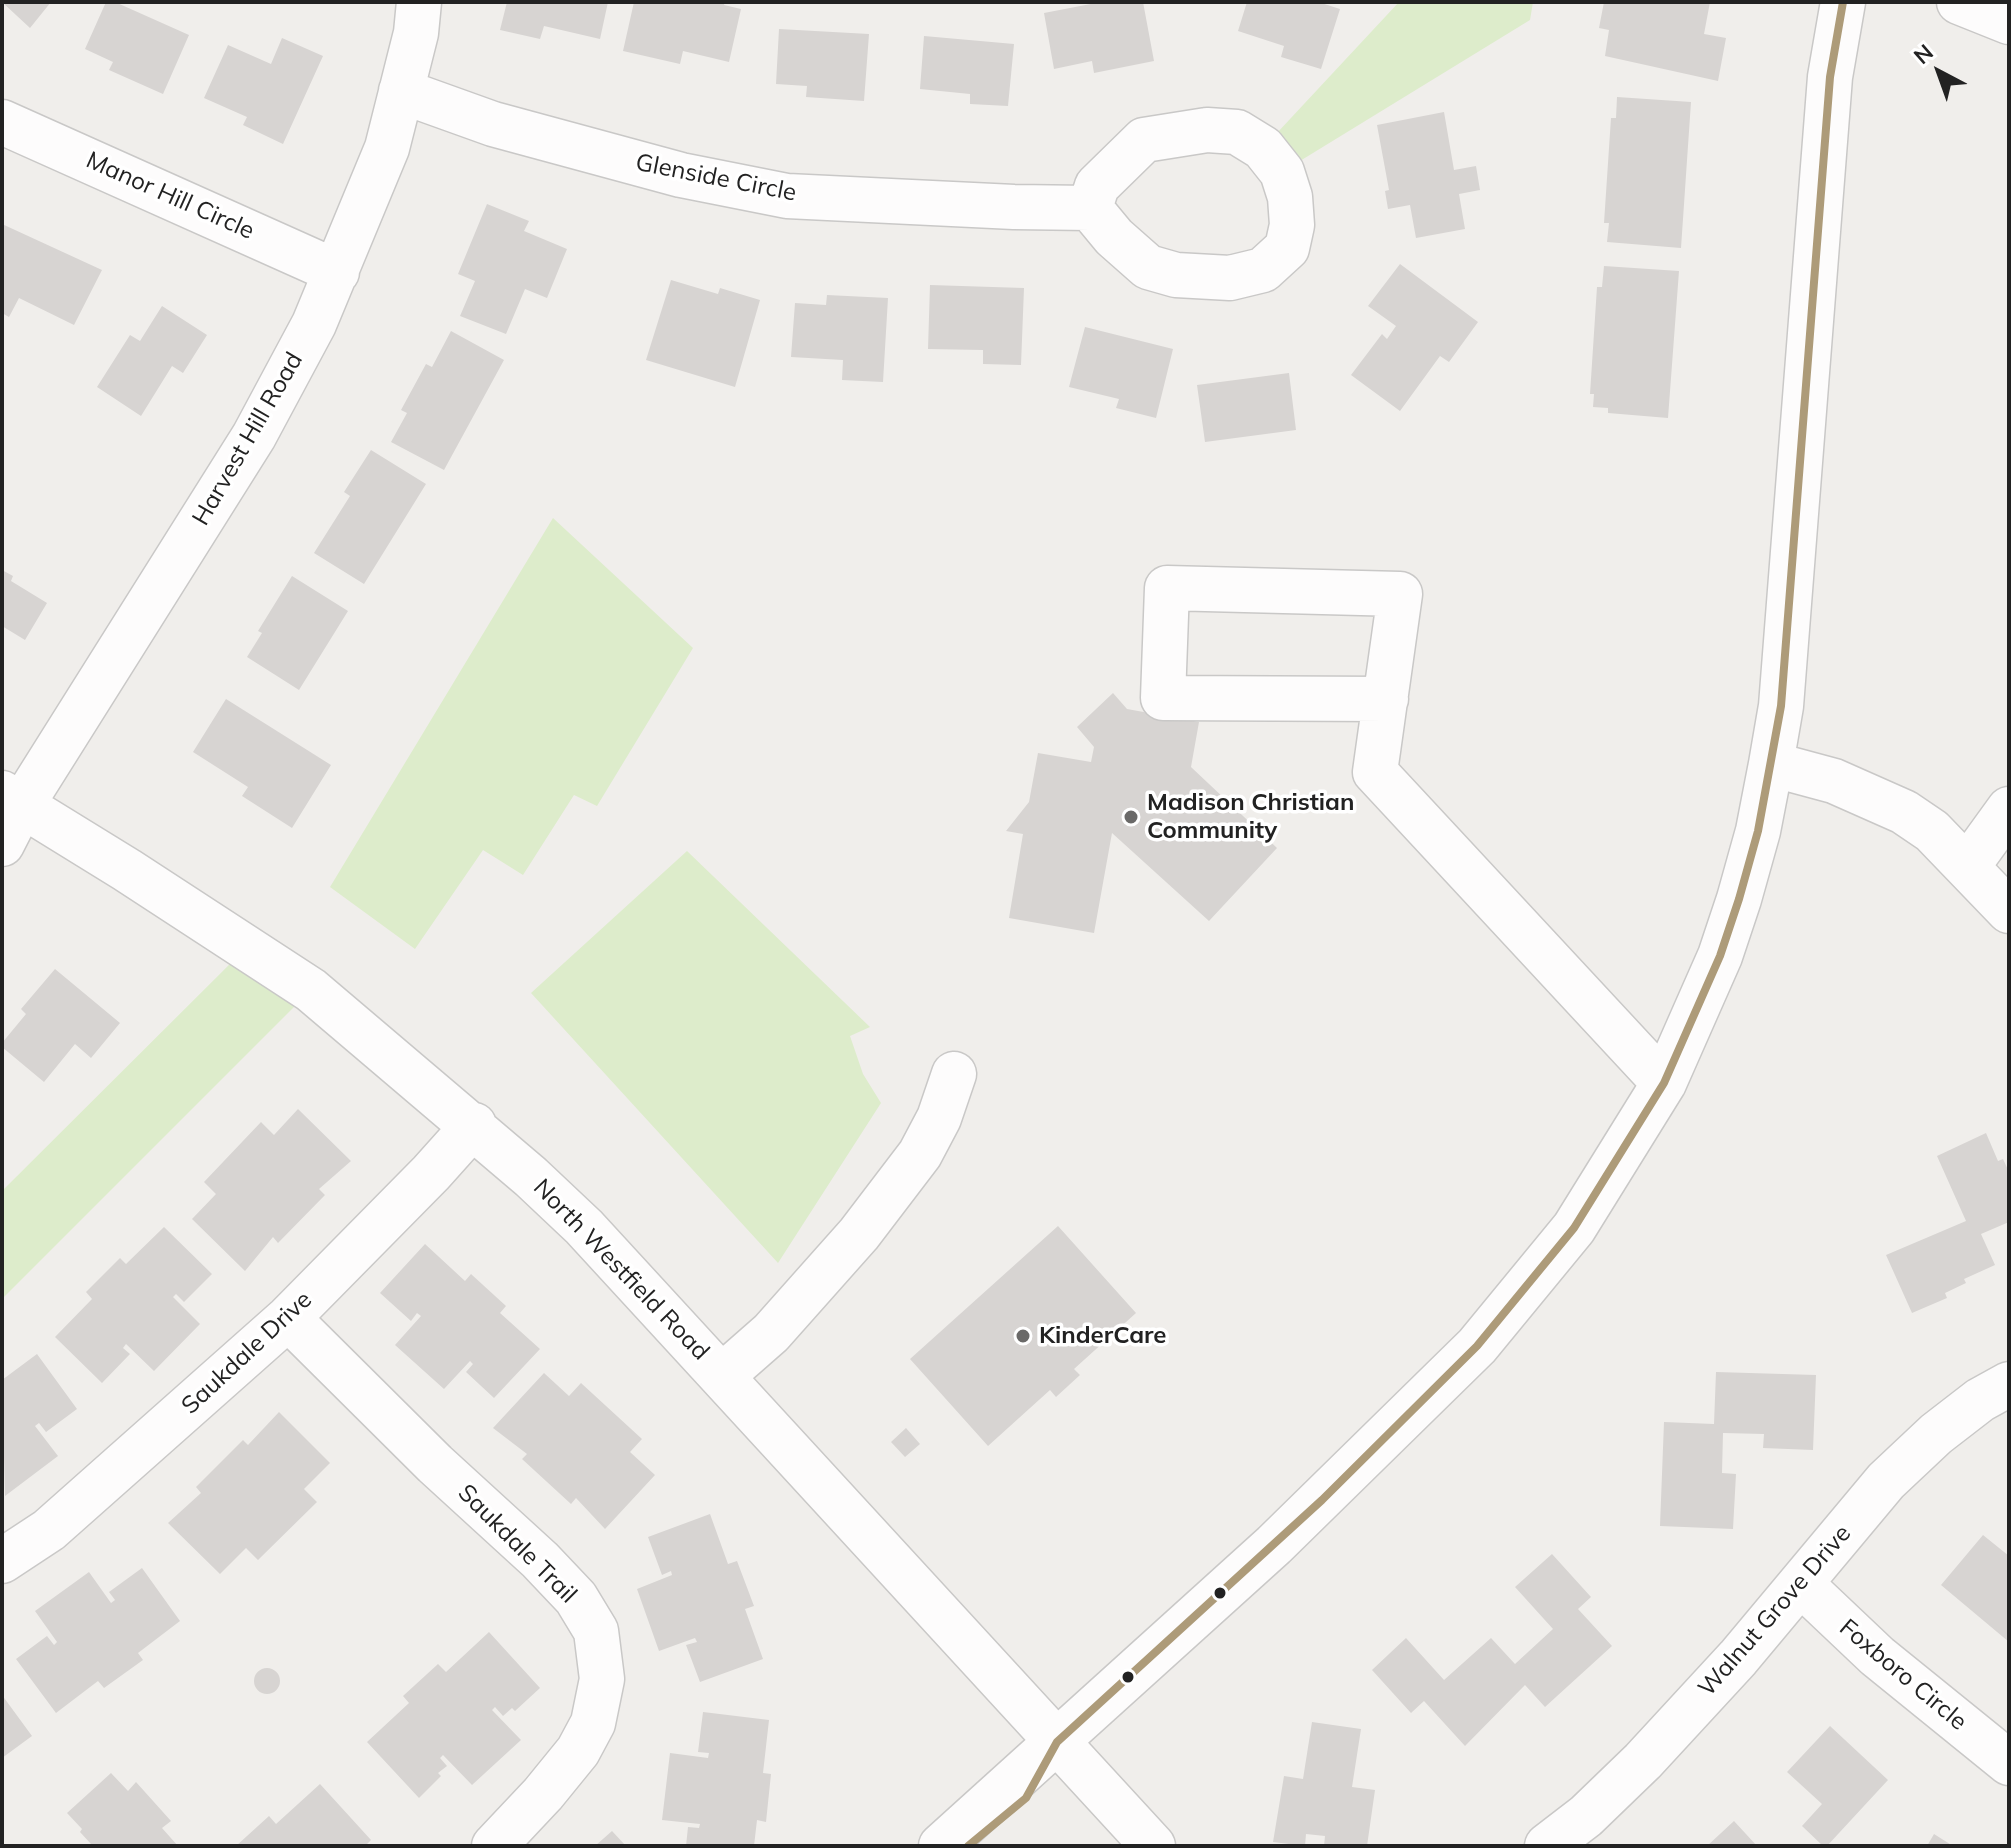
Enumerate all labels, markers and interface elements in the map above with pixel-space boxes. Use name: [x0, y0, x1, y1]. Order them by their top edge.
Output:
north arrow: [1899, 32, 1979, 112]
text: N: [1908, 38, 1939, 70]
street label: Manor Hill Circle: [82, 146, 258, 246]
street label: Glenside Circle: [633, 148, 799, 208]
street label: Harvest Hill Road: [187, 347, 309, 531]
place label: Madison Christian Community: [1147, 789, 1354, 845]
marker: Madison Christian Community: [1122, 808, 1140, 826]
street label: North Westfield Road: [527, 1174, 715, 1366]
street label: Saukdale Drive: [176, 1285, 318, 1421]
place label: KinderCare: [1039, 1322, 1166, 1350]
marker: KinderCare: [1014, 1327, 1032, 1345]
street label: Saukdale Trail: [452, 1479, 582, 1609]
street label: Walnut Grove Drive: [1693, 1519, 1857, 1703]
unlabelled marker: [1212, 1585, 1228, 1601]
street label: Foxboro Circle: [1834, 1613, 1972, 1737]
unlabelled marker: [1120, 1669, 1136, 1685]

